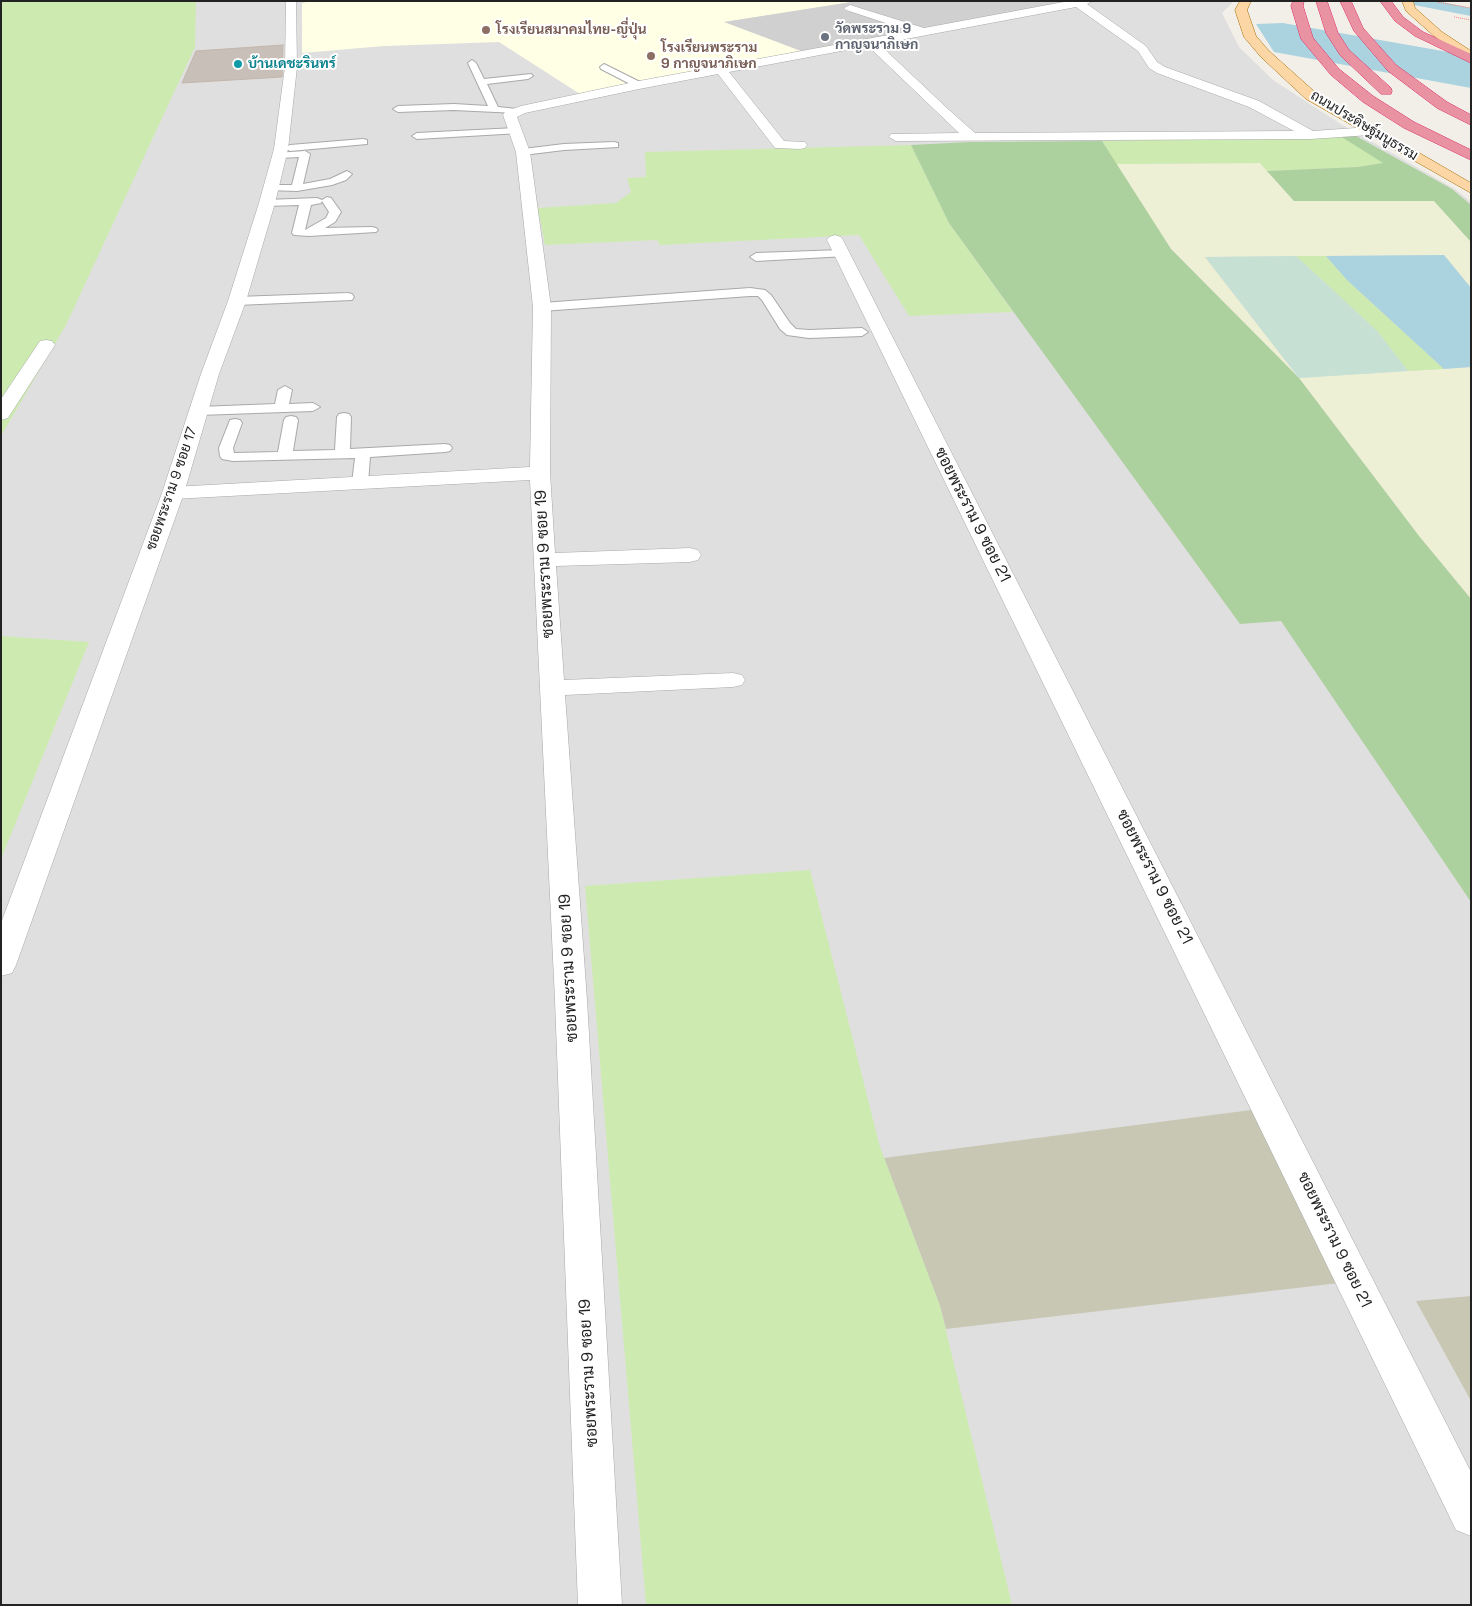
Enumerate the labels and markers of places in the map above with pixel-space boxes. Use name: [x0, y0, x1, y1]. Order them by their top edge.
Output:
place label: วัดพระราม 9 กาญจนาภิเษก: [835, 21, 918, 54]
place label: โรงเรียนสมาคมไทย-ญี่ปุ่น: [496, 22, 647, 38]
marker: โรงเรียนสมาคมไทย-ญี่ปุ่น: [480, 24, 492, 36]
marker: วัดพระราม 9 กาญจนาภิเษก: [819, 31, 831, 43]
place label: โรงเรียนพระราม 9 กาญจนาภิเษก: [661, 40, 757, 72]
marker: โรงเรียนพระราม 9 กาญจนาภิเษก: [645, 50, 657, 62]
place label: บ้านเดชะรินทร์: [248, 56, 336, 72]
marker: บ้านเดชะรินทร์: [232, 58, 244, 70]

